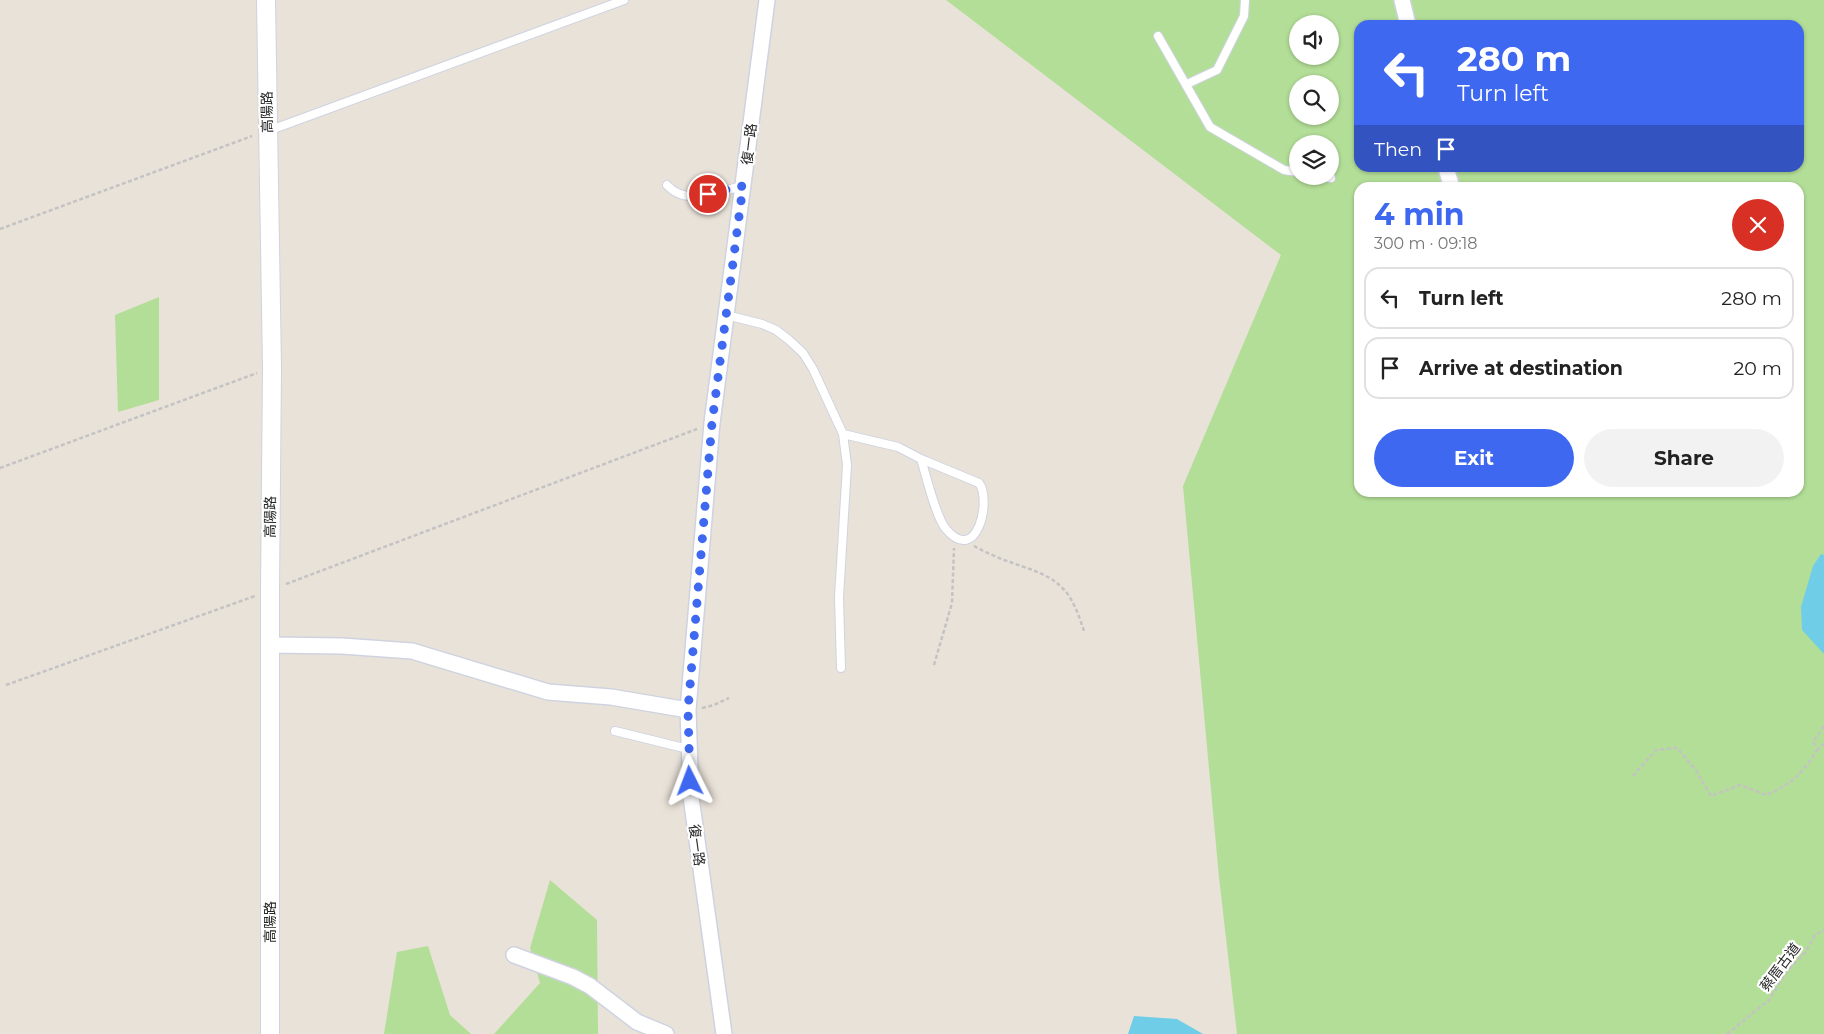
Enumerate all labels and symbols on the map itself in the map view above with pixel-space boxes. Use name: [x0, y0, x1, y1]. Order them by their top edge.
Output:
street label: 高陽路: [258, 91, 276, 133]
street label: 復一路: [738, 122, 760, 166]
pin: [687, 173, 729, 215]
street label: 高陽路: [261, 496, 279, 538]
position arrow: [663, 754, 715, 806]
street label: 復一路: [685, 823, 709, 867]
street label: 高陽路: [261, 901, 279, 943]
street label: 蔡厝古道: [1756, 939, 1804, 995]

